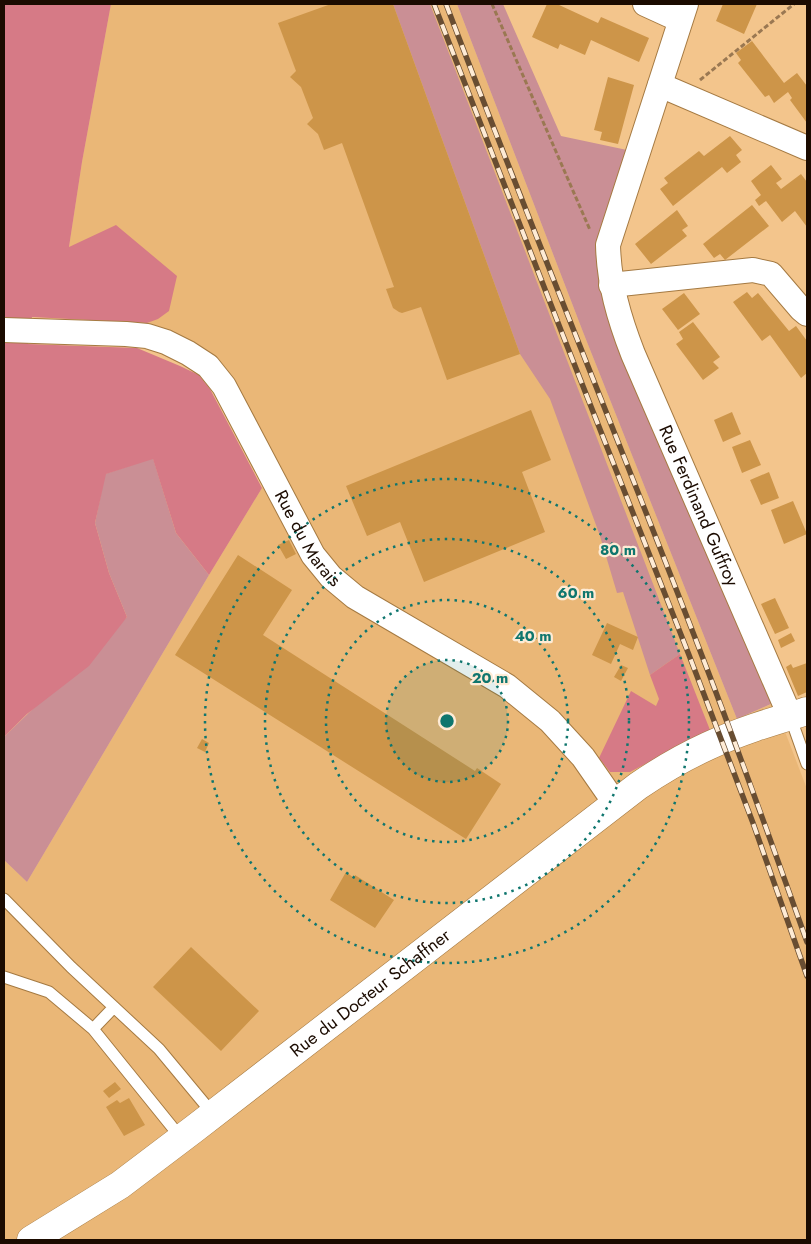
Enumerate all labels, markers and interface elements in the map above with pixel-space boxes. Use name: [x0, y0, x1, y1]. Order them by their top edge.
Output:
street label: Rue Ferdinand Guffroy: [652, 421, 745, 590]
street label: Rue du Marais: [268, 485, 346, 593]
text: 80 m: [600, 539, 636, 561]
text: 60 m: [558, 582, 594, 604]
text: 40 m: [514, 625, 552, 647]
text: 20 m: [472, 667, 508, 689]
centre of rings: [438, 712, 456, 730]
street label: Rue du Docteur Schaffner: [284, 922, 456, 1063]

